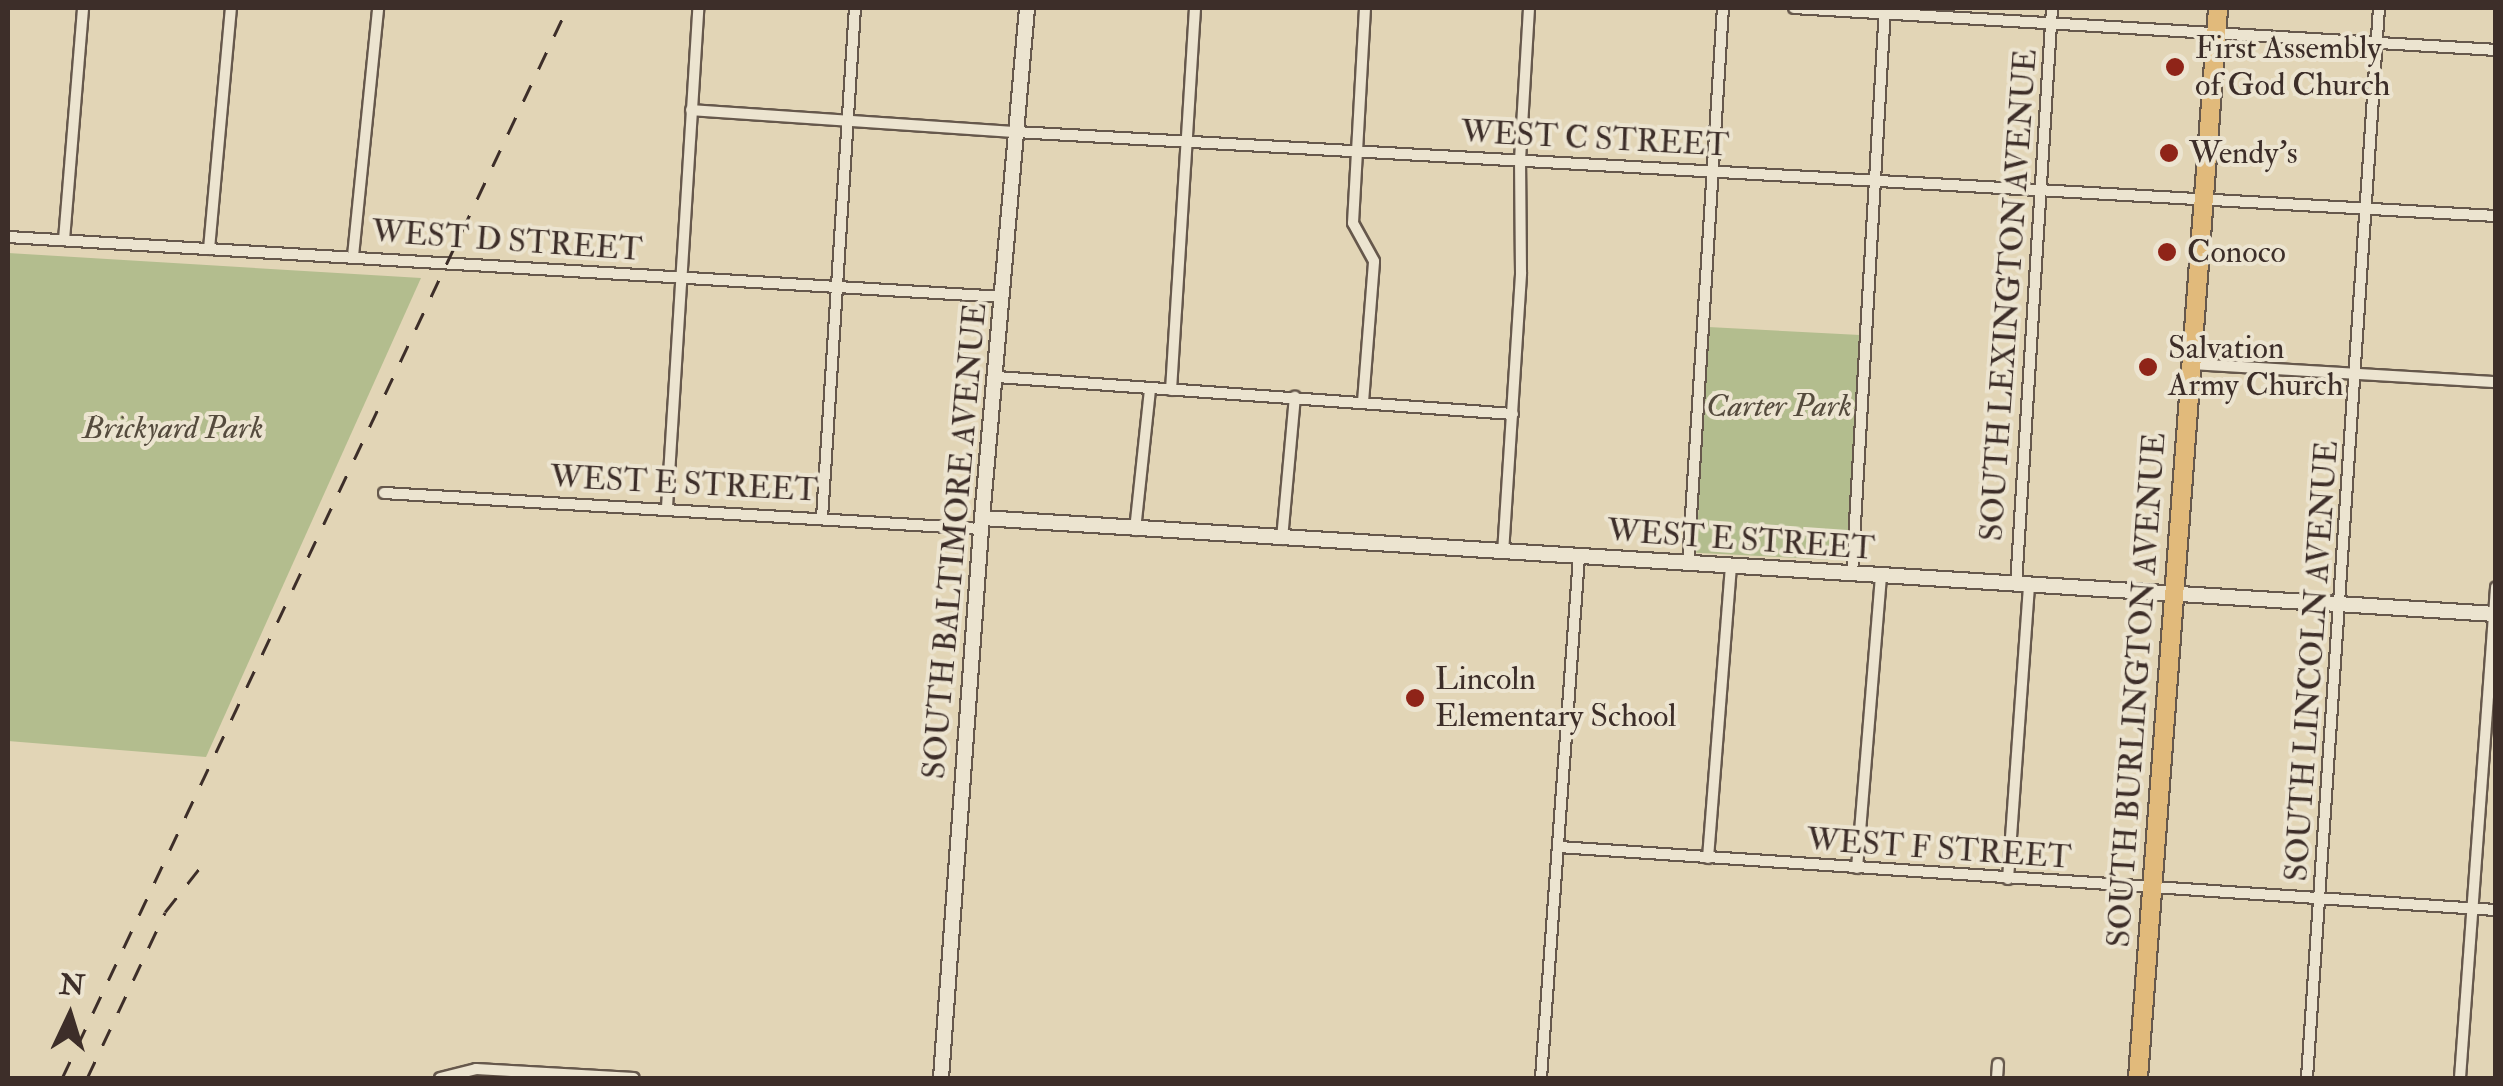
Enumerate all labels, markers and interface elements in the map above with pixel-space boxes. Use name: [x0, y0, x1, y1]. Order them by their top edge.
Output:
place label: First Assembly of God Church: [2195, 30, 2390, 105]
street label: SOUTH LEXINGTON AVENUE: [1973, 48, 2045, 542]
marker: First Assembly of God Church: [2164, 56, 2186, 78]
street label: WEST C STREET: [1460, 113, 1730, 165]
place label: Wendy's: [2189, 134, 2298, 172]
marker: Wendy's: [2158, 142, 2180, 164]
street label: WEST D STREET: [370, 212, 644, 270]
place label: Conoco: [2187, 233, 2286, 271]
marker: Conoco: [2156, 241, 2178, 263]
street label: SOUTH BALTIMORE AVENUE: [915, 301, 995, 781]
place label: Salvation Army Church: [2168, 330, 2343, 405]
marker: Salvation Army Church: [2137, 356, 2159, 378]
park label: Carter Park: [1706, 387, 1852, 425]
park label: Brickyard Park: [83, 409, 263, 447]
street label: SOUTH BURLINGTON AVENUE: [2100, 431, 2174, 949]
street label: SOUTH LINCOLN AVENUE: [2277, 439, 2347, 883]
street label: WEST E STREET: [549, 458, 819, 510]
street label: WEST E STREET: [1606, 511, 1876, 569]
place label: Lincoln Elementary School: [1435, 661, 1677, 736]
marker: Lincoln Elementary School: [1404, 687, 1426, 709]
street label: WEST F STREET: [1805, 821, 2073, 877]
north arrow: [20, 966, 120, 1066]
text: N: [58, 967, 86, 1004]

